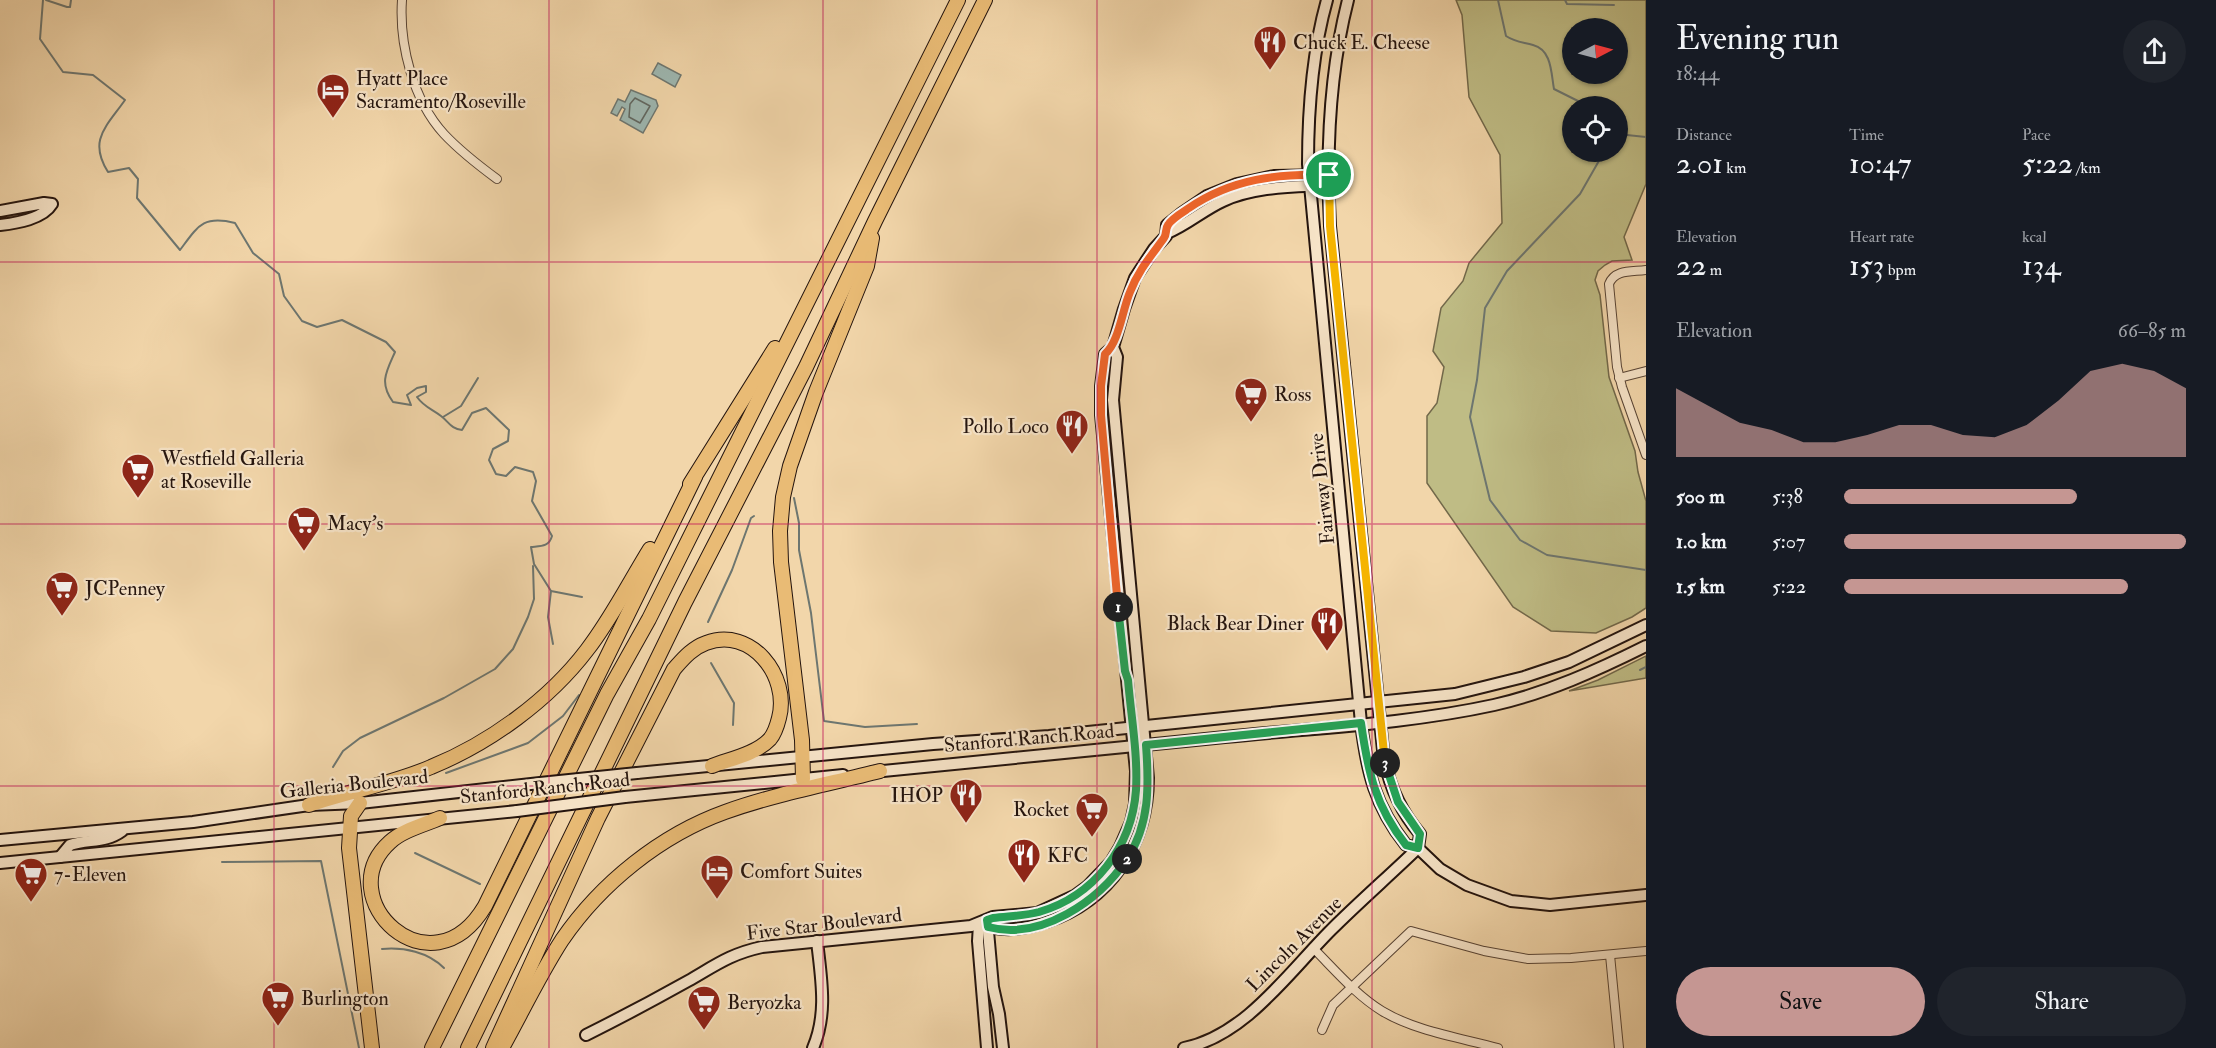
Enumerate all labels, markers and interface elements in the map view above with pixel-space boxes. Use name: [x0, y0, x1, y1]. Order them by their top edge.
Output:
north arrow: [1562, 18, 1628, 84]
map controls: [1562, 18, 1628, 162]
text: Evening run: [1676, 18, 1839, 59]
button: share: [2123, 20, 2186, 83]
restaurant icon: Chuck E. Cheese: [1252, 24, 1288, 71]
place label: Chuck E. Cheese: [1293, 30, 1430, 55]
text: 18:44: [1676, 61, 1719, 86]
place label: Hyatt Place Sacramento/Roseville: [356, 66, 526, 114]
hotel icon: Hyatt Place Sacramento/Roseville: [315, 72, 351, 119]
button: locate: [1562, 96, 1628, 162]
text: Distance: [1676, 125, 1732, 145]
text: Time: [1849, 125, 1884, 145]
text: Pace: [2022, 125, 2051, 145]
text: 2.01: [1676, 145, 1723, 182]
text: 10:47: [1849, 145, 1912, 182]
text: 5:22: [2022, 145, 2073, 182]
pin: [1303, 149, 1354, 200]
icon: arrive: [1312, 158, 1345, 191]
text: km: [1723, 158, 1746, 178]
text: /km: [2073, 158, 2101, 178]
text: Elevation: [1676, 227, 1737, 247]
text: Heart rate: [1849, 227, 1914, 247]
text: kcal: [2022, 227, 2047, 247]
text: 22: [1676, 247, 1706, 284]
text: 153: [1849, 247, 1884, 284]
text: 134: [2022, 247, 2060, 284]
text: m: [1706, 260, 1722, 280]
text: bpm: [1884, 260, 1916, 280]
text: Elevation: [1676, 318, 1752, 343]
text: 66–85 m: [2118, 318, 2186, 343]
supermarket icon: Ross: [1233, 376, 1269, 423]
place label: Ross: [1274, 382, 1312, 407]
restaurant icon: Pollo Loco: [1054, 408, 1090, 455]
place label: Pollo Loco: [963, 414, 1049, 439]
street label: Fairway Drive: [1304, 432, 1340, 546]
place label: Westfield Galleria at Roseville: [160, 446, 305, 494]
supermarket icon: Westfield Galleria at Roseville: [120, 452, 156, 499]
text: 500 m: [1676, 484, 1725, 509]
text: 5:38: [1772, 484, 1803, 509]
supermarket icon: Macy's: [286, 505, 322, 552]
place label: Macy's: [327, 511, 384, 536]
text: 1.0 km: [1676, 529, 1727, 554]
text: 5:07: [1772, 529, 1805, 554]
supermarket icon: JCPenney: [44, 570, 80, 617]
text: 1.5 km: [1676, 574, 1725, 599]
text: 5:22: [1772, 574, 1806, 599]
place label: JCPenney: [84, 576, 166, 601]
pin: 1: [1103, 592, 1133, 622]
text: 1: [1115, 597, 1121, 617]
restaurant icon: Black Bear Diner: [1309, 605, 1345, 652]
place label: Black Bear Diner: [1167, 611, 1305, 636]
street label: Stanford Ranch Road: [943, 718, 1115, 758]
pin: 3: [1370, 748, 1400, 778]
text: 3: [1382, 753, 1388, 773]
street label: Galleria Boulevard: [279, 764, 430, 804]
street label: Stanford Ranch Road: [459, 767, 631, 809]
restaurant icon: IHOP: [948, 777, 984, 824]
place label: IHOP: [891, 783, 943, 808]
supermarket icon: Rocket: [1074, 791, 1110, 838]
place label: Rocket: [1013, 797, 1070, 822]
restaurant icon: KFC: [1006, 837, 1042, 884]
place label: KFC: [1047, 843, 1088, 868]
pin: 2: [1112, 844, 1142, 874]
text: 2: [1123, 849, 1131, 869]
hotel icon: Comfort Suites: [699, 853, 735, 900]
supermarket icon: 7-Eleven: [13, 856, 49, 903]
place label: Comfort Suites: [740, 859, 862, 884]
place label: 7-Eleven: [54, 862, 127, 887]
street label: Lincoln Avenue: [1241, 891, 1347, 997]
street label: Five Star Boulevard: [745, 902, 903, 946]
button: Save: [1676, 967, 1925, 1036]
button: Share: [1937, 967, 2186, 1036]
supermarket icon: Burlington: [260, 980, 296, 1027]
supermarket icon: Beryozka: [686, 984, 722, 1031]
place label: Burlington: [301, 986, 389, 1011]
place label: Beryozka: [727, 990, 802, 1015]

